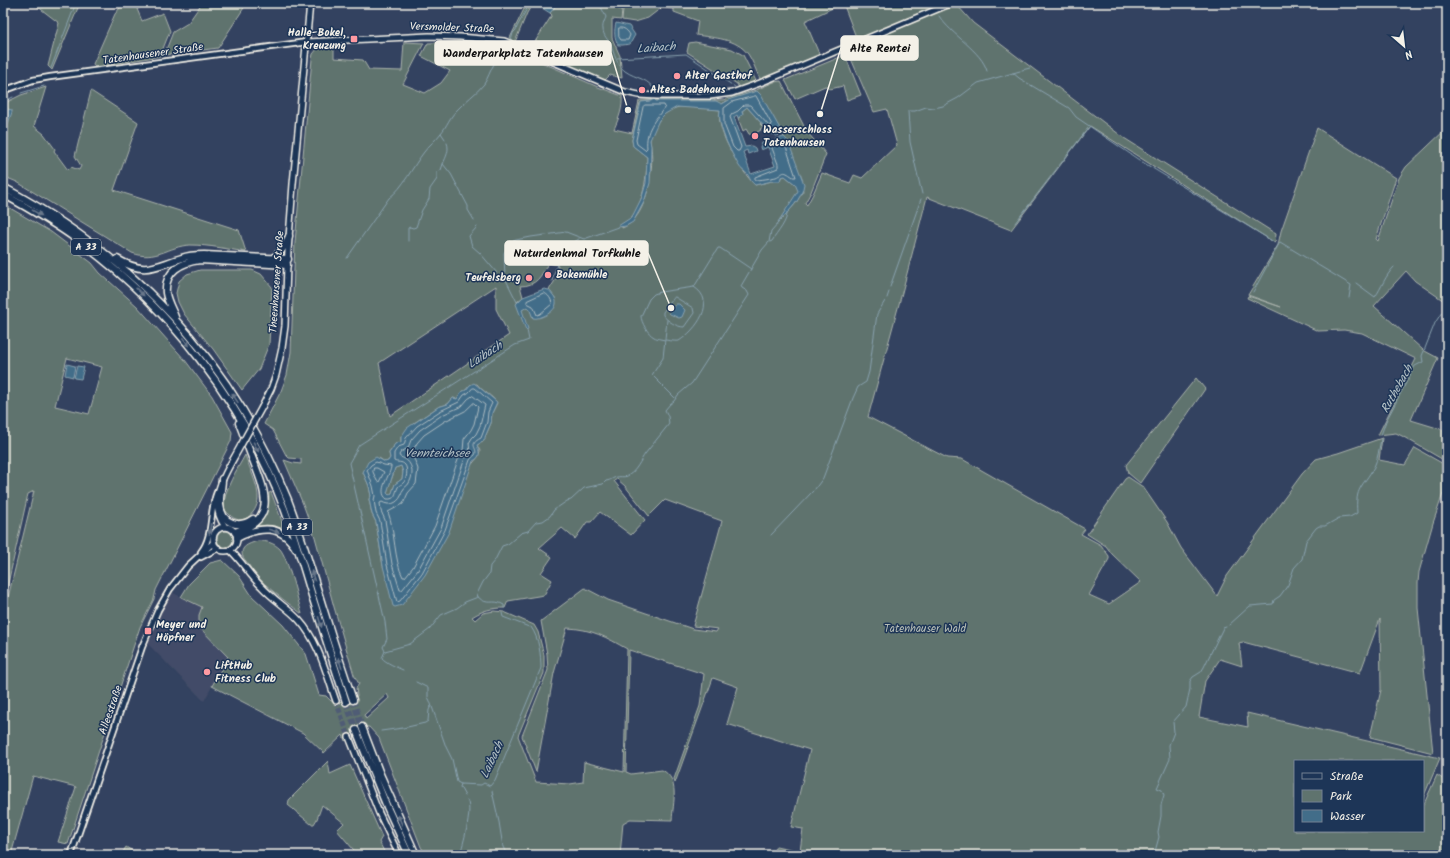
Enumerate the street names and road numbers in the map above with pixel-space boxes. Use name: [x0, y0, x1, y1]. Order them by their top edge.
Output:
street label: Versmolder Straße: [410, 18, 495, 38]
street label: Tatenhausener Straße: [102, 38, 204, 70]
street label: Theenhausener Straße: [264, 230, 290, 334]
road number: A 33: [71, 239, 101, 255]
road number: A 33: [282, 519, 312, 535]
street label: Alleestraße: [94, 683, 128, 737]

